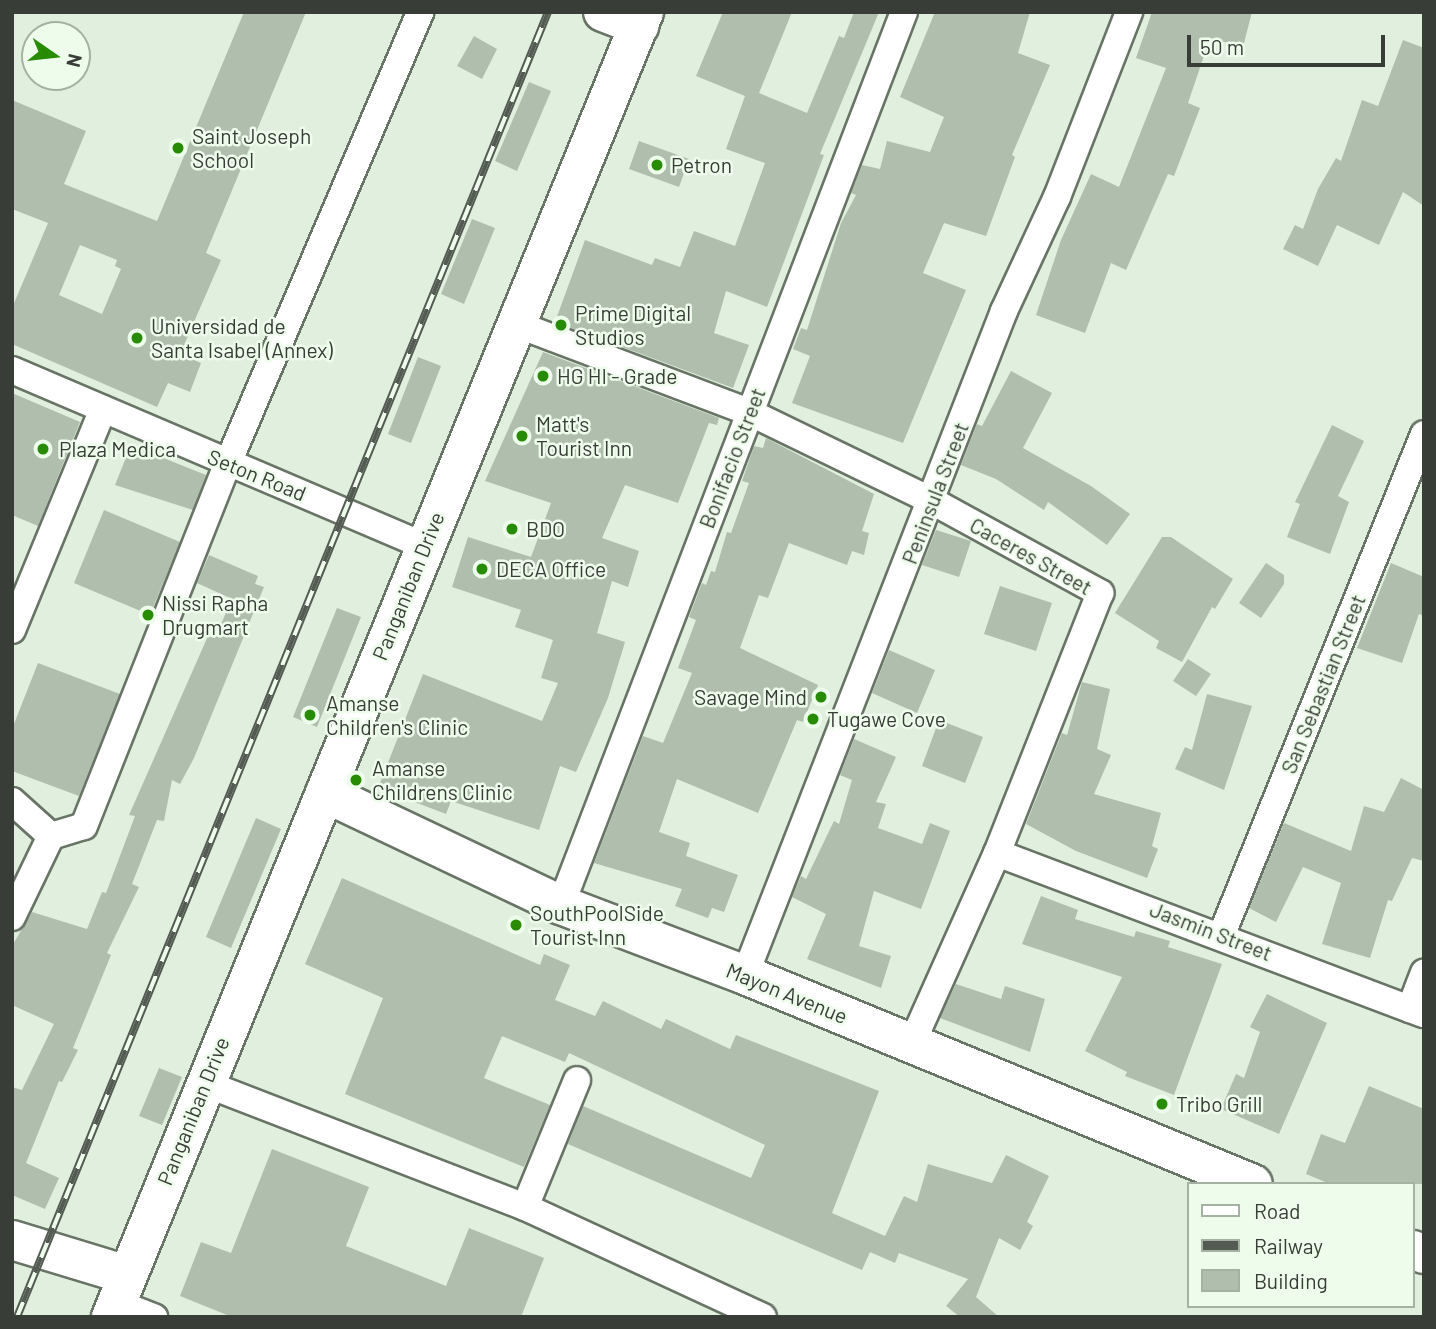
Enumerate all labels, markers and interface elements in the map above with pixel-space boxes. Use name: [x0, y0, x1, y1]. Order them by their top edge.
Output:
north arrow: [21, 21, 91, 91]
scale bar: [1191, 21, 1389, 65]
text: 50 m: [1200, 34, 1244, 59]
text: N: [62, 52, 88, 70]
place label: Saint Joseph School: [192, 123, 311, 173]
marker: Saint Joseph School: [170, 140, 186, 156]
place label: Petron: [671, 152, 732, 178]
marker: Petron: [649, 157, 665, 173]
place label: Prime Digital Studios: [575, 300, 691, 350]
place label: Universidad de Santa Isabel (Annex): [151, 313, 333, 363]
marker: Prime Digital Studios: [553, 317, 569, 333]
marker: Universidad de Santa Isabel (Annex): [129, 330, 145, 346]
place label: HG HI - Grade: [557, 363, 678, 389]
marker: HG HI - Grade: [535, 368, 551, 384]
street label: Bonifacio Street: [694, 384, 770, 532]
place label: Matt's Tourist Inn: [536, 411, 632, 461]
street label: Peninsula Street: [896, 419, 974, 567]
marker: Matt's Tourist Inn: [514, 428, 530, 444]
place label: Plaza Medica: [59, 436, 176, 462]
marker: Plaza Medica: [33, 439, 53, 459]
street label: Seton Road: [204, 444, 310, 506]
street label: Panganiban Drive: [367, 508, 449, 664]
street label: Caceres Street: [966, 512, 1096, 600]
place label: BDO: [526, 516, 565, 542]
marker: BDO: [504, 521, 520, 537]
place label: DECA Office: [496, 556, 606, 582]
marker: DECA Office: [474, 561, 490, 577]
place label: Nissi Rapha Drugmart: [162, 590, 268, 640]
street label: San Sebastian Street: [1276, 591, 1370, 777]
marker: Nissi Rapha Drugmart: [140, 607, 156, 623]
place label: Savage Mind: [694, 684, 807, 710]
marker: Savage Mind: [813, 689, 829, 705]
place label: Amanse Children's Clinic: [326, 690, 468, 740]
marker: Amanse Children's Clinic: [300, 705, 320, 725]
place label: Tugawe Cove: [827, 706, 946, 732]
marker: Tugawe Cove: [805, 711, 821, 727]
place label: Amanse Childrens Clinic: [372, 755, 513, 805]
marker: Amanse Childrens Clinic: [346, 770, 366, 790]
street label: Jasmin Street: [1146, 896, 1276, 966]
place label: SouthPoolSide Tourist Inn: [530, 900, 664, 950]
marker: SouthPoolSide Tourist Inn: [508, 917, 524, 933]
street label: Mayon Avenue: [723, 957, 851, 1029]
street label: Panganiban Drive: [152, 1033, 234, 1189]
place label: Tribo Grill: [1176, 1091, 1262, 1117]
marker: Tribo Grill: [1154, 1096, 1170, 1112]
legend: [1188, 1182, 1415, 1308]
text: Road: [1254, 1198, 1300, 1223]
text: Railway: [1254, 1233, 1323, 1258]
text: Building: [1254, 1268, 1328, 1293]

